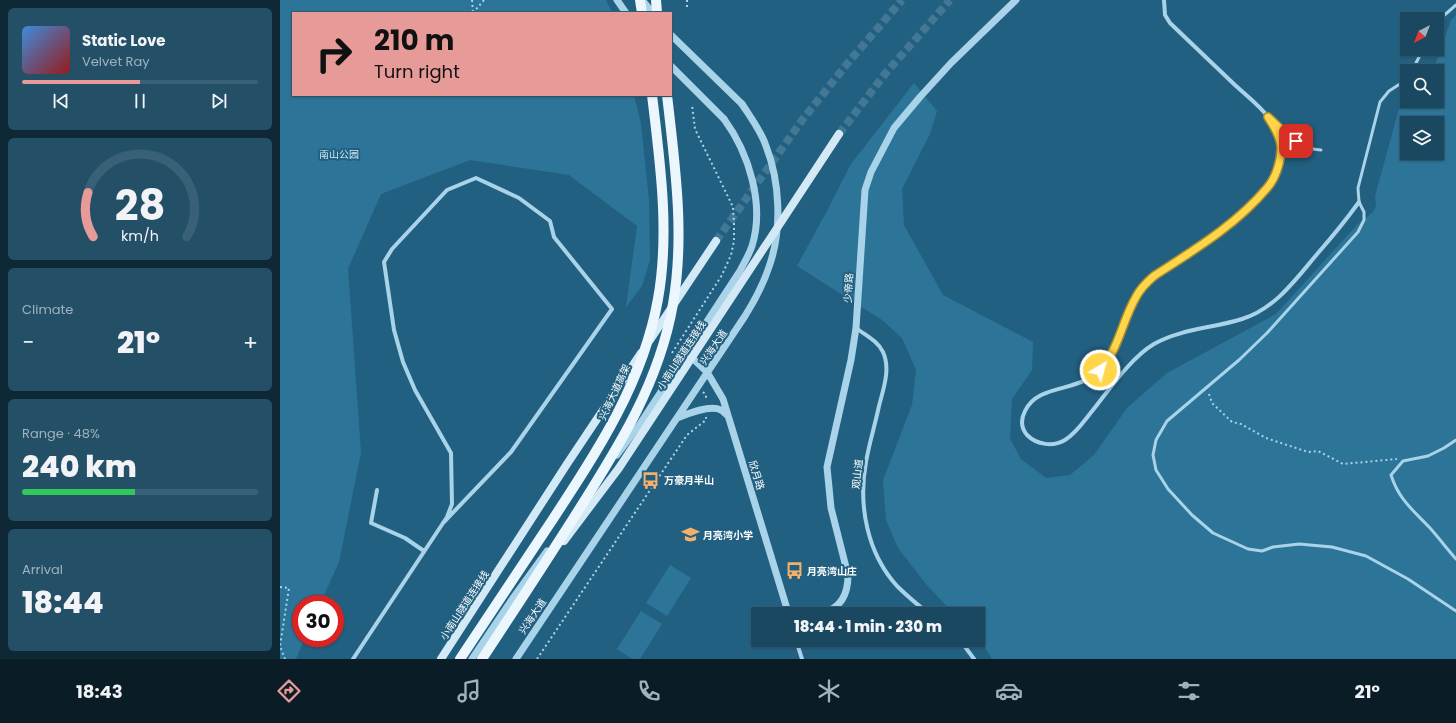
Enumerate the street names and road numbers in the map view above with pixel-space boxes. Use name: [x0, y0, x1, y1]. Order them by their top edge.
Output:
street label: 少帝路: [840, 273, 857, 304]
street label: 小南山隧道连接线: [653, 318, 709, 393]
street label: 兴海大道: [696, 327, 731, 368]
street label: 兴海大道高架: [595, 362, 634, 423]
street label: 观山道: [848, 458, 867, 490]
street label: 欣月路: [745, 459, 768, 492]
street label: 小南山隧道连接线: [436, 568, 492, 643]
street label: 兴海大道: [515, 596, 550, 637]

